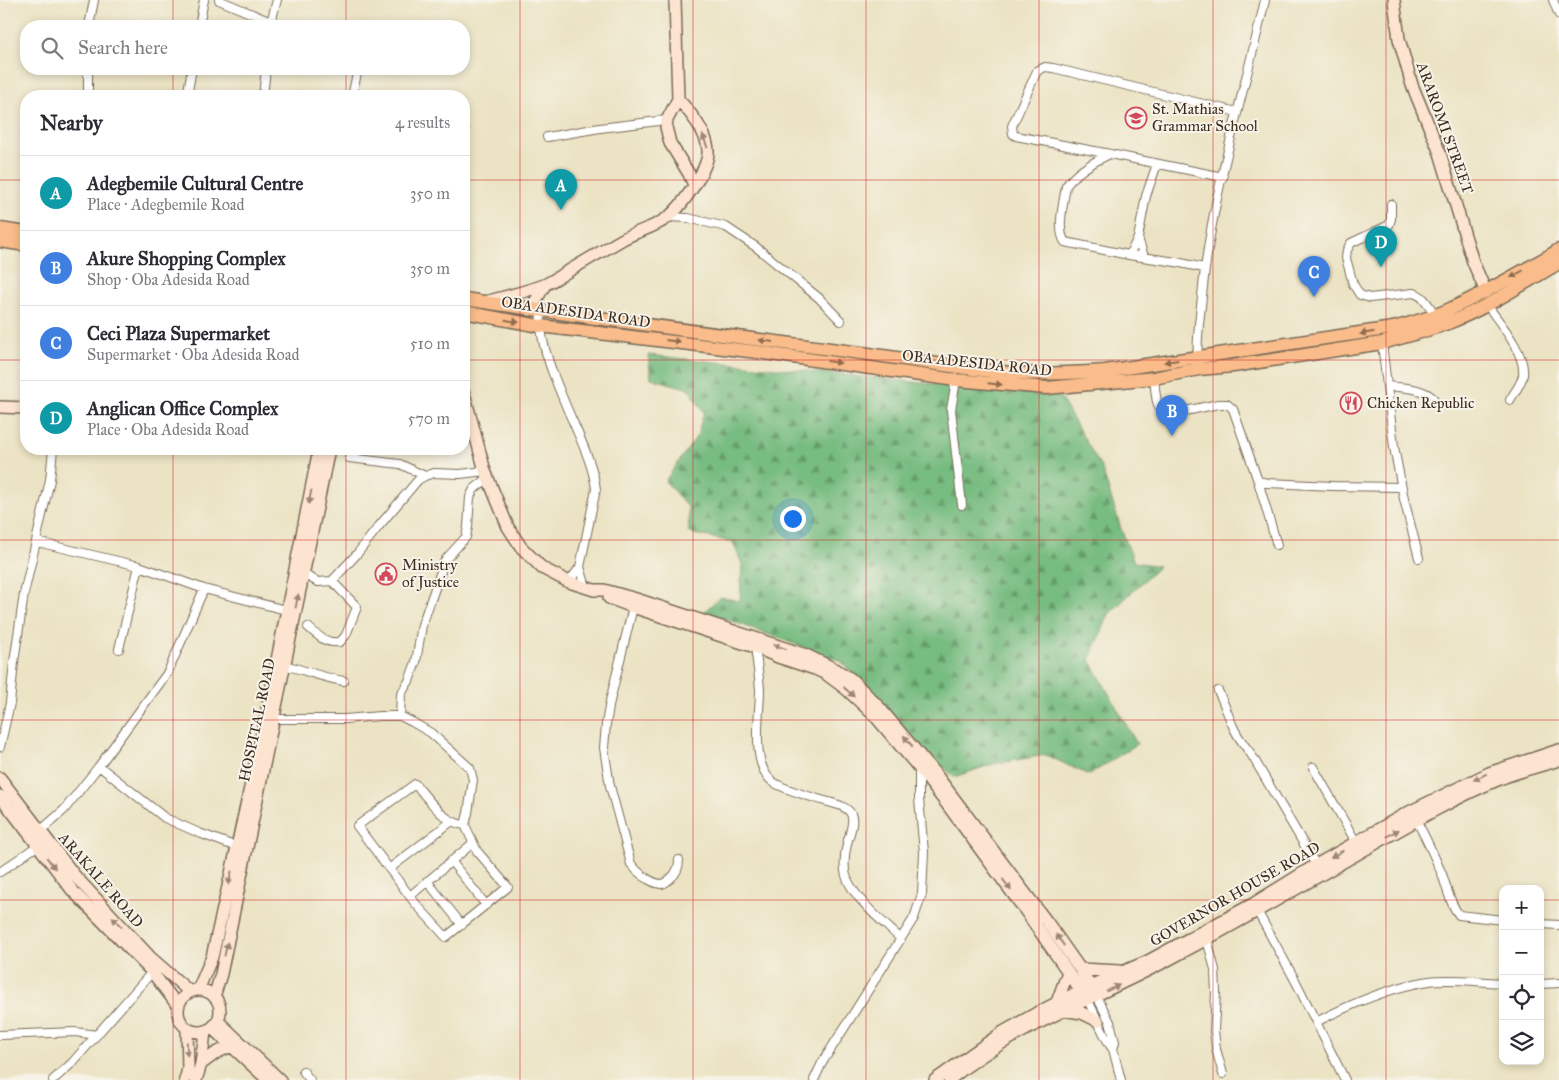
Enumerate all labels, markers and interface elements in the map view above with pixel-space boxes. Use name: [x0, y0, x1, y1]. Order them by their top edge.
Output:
search box: [20, 20, 470, 75]
icon: search: [38, 34, 66, 62]
text: Search here: [78, 36, 168, 59]
street label: ARAROMI STREET: [1412, 59, 1477, 196]
place label: St. Mathias Grammar School: [1152, 100, 1259, 135]
school or university icon: St. Mathias Grammar School: [1124, 106, 1148, 130]
text: Nearby: [40, 110, 103, 136]
text: 4 results: [395, 113, 450, 132]
one-way arrow: [701, 133, 708, 148]
pin: A: [545, 169, 577, 210]
text: Adegbemile Cultural Centre: [87, 172, 304, 195]
text: A: [51, 184, 61, 203]
text: 350 m: [410, 184, 450, 203]
text: Place · Adegbemile Road: [87, 195, 245, 214]
pin: D: [1365, 226, 1397, 267]
text: Akure Shopping Complex: [87, 247, 286, 270]
pin: C: [1298, 256, 1330, 297]
text: B: [51, 259, 61, 278]
text: 350 m: [410, 259, 450, 278]
text: Shop · Oba Adesida Road: [87, 270, 250, 289]
one-way arrow: [1510, 270, 1523, 279]
street label: OBA ADESIDA ROAD: [500, 293, 652, 331]
one-way arrow: [504, 317, 520, 325]
text: Ceci Plaza Supermarket: [87, 322, 270, 345]
one-way arrow: [1358, 329, 1374, 337]
text: C: [51, 334, 61, 353]
text: 510 m: [410, 334, 450, 353]
one-way arrow: [665, 337, 681, 345]
one-way arrow: [758, 337, 774, 345]
text: Supermarket · Oba Adesida Road: [87, 345, 300, 364]
street label: OBA ADESIDA ROAD: [901, 346, 1053, 380]
one-way arrow: [1163, 358, 1179, 366]
one-way arrow: [826, 359, 842, 367]
one-way arrow: [987, 380, 1003, 388]
restaurant icon: Chicken Republic: [1339, 391, 1363, 415]
place label: Chicken Republic: [1367, 394, 1474, 412]
pin: B: [1156, 395, 1188, 436]
text: Anglican Office Complex: [87, 397, 279, 420]
text: D: [50, 409, 62, 428]
text: 570 m: [408, 409, 450, 428]
text: Place · Oba Adesida Road: [87, 420, 249, 439]
one-way arrow: [305, 489, 313, 505]
your location: [780, 506, 806, 532]
place label: Ministry of Justice: [402, 556, 459, 592]
public building icon: Ministry of Justice: [374, 562, 398, 586]
one-way arrow: [294, 593, 302, 609]
one-way arrow: [773, 642, 788, 650]
street label: HOSPITAL ROAD: [235, 656, 279, 783]
one-way arrow: [843, 686, 855, 698]
one-way arrow: [903, 735, 914, 748]
one-way arrow: [1473, 774, 1487, 782]
street label: ARAKALE ROAD: [54, 828, 147, 931]
one-way arrow: [1386, 829, 1400, 838]
street label: GOVERNOR HOUSE ROAD: [1147, 838, 1323, 950]
one-way arrow: [1330, 849, 1343, 858]
one-way arrow: [45, 856, 56, 869]
one-way arrow: [226, 871, 234, 886]
one-way arrow: [1002, 878, 1012, 892]
map controls: [1499, 885, 1544, 1065]
button: +: [1499, 885, 1544, 930]
one-way arrow: [111, 916, 123, 928]
button: −: [1499, 930, 1544, 975]
one-way arrow: [1055, 933, 1065, 947]
one-way arrow: [222, 942, 230, 957]
button: locate: [1499, 975, 1544, 1020]
one-way arrow: [1106, 984, 1120, 992]
button: layers: [1499, 1020, 1544, 1065]
one-way arrow: [184, 1041, 192, 1057]

